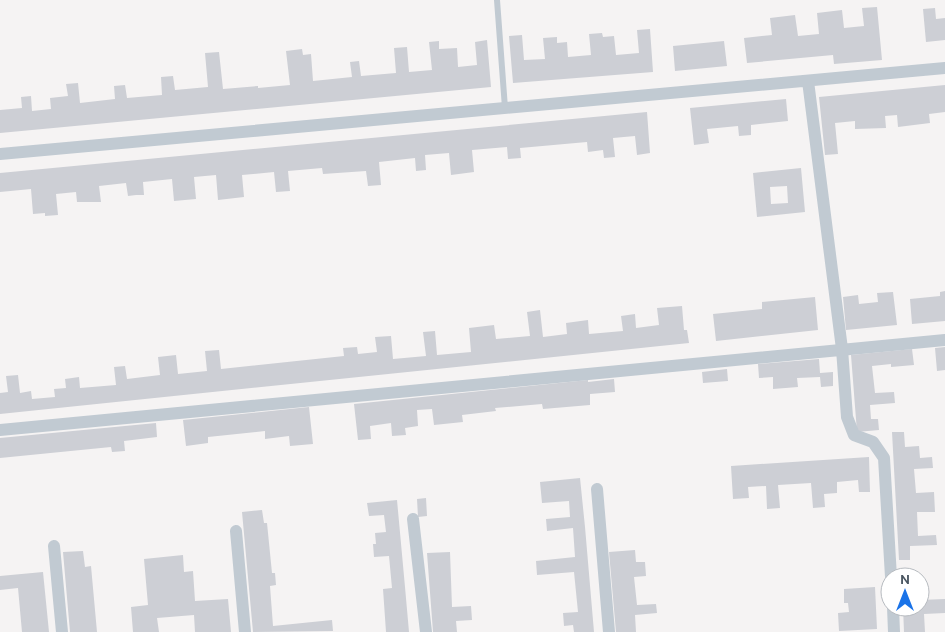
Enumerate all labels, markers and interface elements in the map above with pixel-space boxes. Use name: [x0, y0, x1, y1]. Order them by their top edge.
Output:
north arrow: [880, 567, 930, 617]
text: N: [900, 572, 910, 589]

